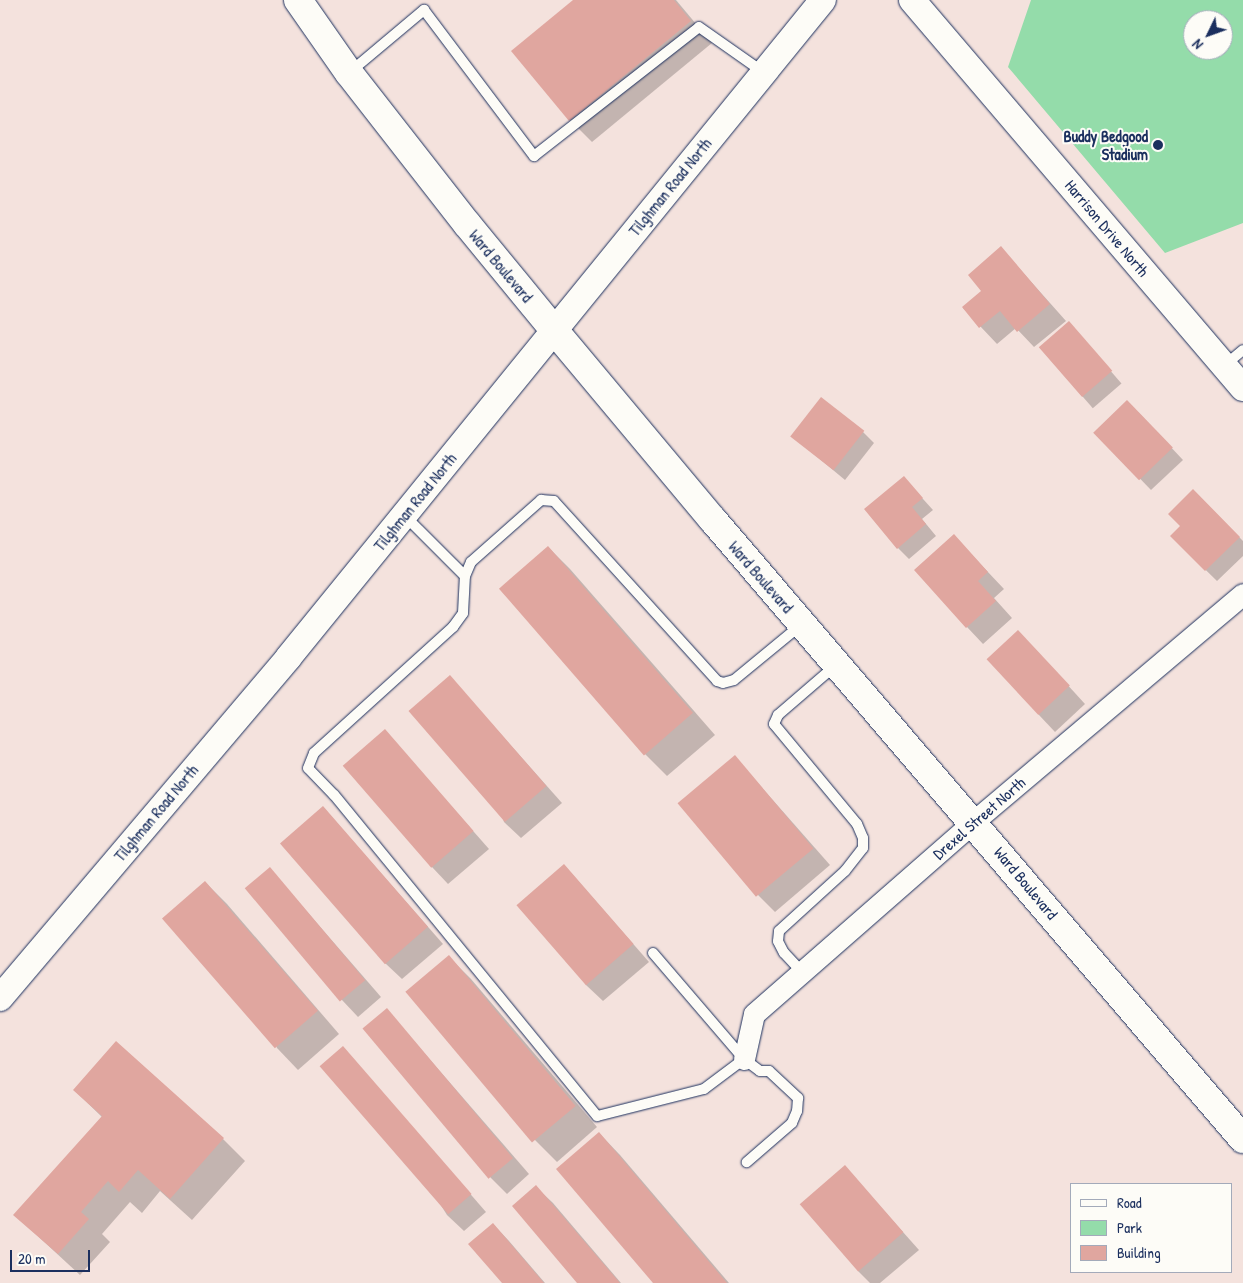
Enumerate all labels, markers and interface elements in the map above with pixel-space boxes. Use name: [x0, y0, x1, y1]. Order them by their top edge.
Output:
north arrow: [1183, 10, 1233, 60]
text: N: [1188, 36, 1207, 54]
place label: Buddy Bedgood Stadium: [1064, 126, 1148, 164]
street label: Tilghman Road North: [625, 134, 715, 240]
marker: Buddy Bedgood Stadium: [1152, 139, 1164, 151]
street label: Harrison Drive North: [1061, 176, 1153, 280]
street label: Ward Boulevard: [465, 226, 537, 306]
street label: Tilghman Road North: [370, 449, 460, 555]
street label: Ward Boulevard: [725, 537, 797, 617]
street label: Tilghman Road North: [110, 761, 202, 865]
street label: Drexel Street North: [929, 773, 1029, 863]
street label: Ward Boulevard: [990, 843, 1062, 923]
legend: [1070, 1183, 1233, 1273]
text: Road: [1117, 1192, 1142, 1213]
text: Park: [1117, 1217, 1142, 1238]
scale bar: [12, 1240, 92, 1272]
text: Building: [1117, 1242, 1161, 1263]
text: 20 m: [18, 1248, 45, 1269]

